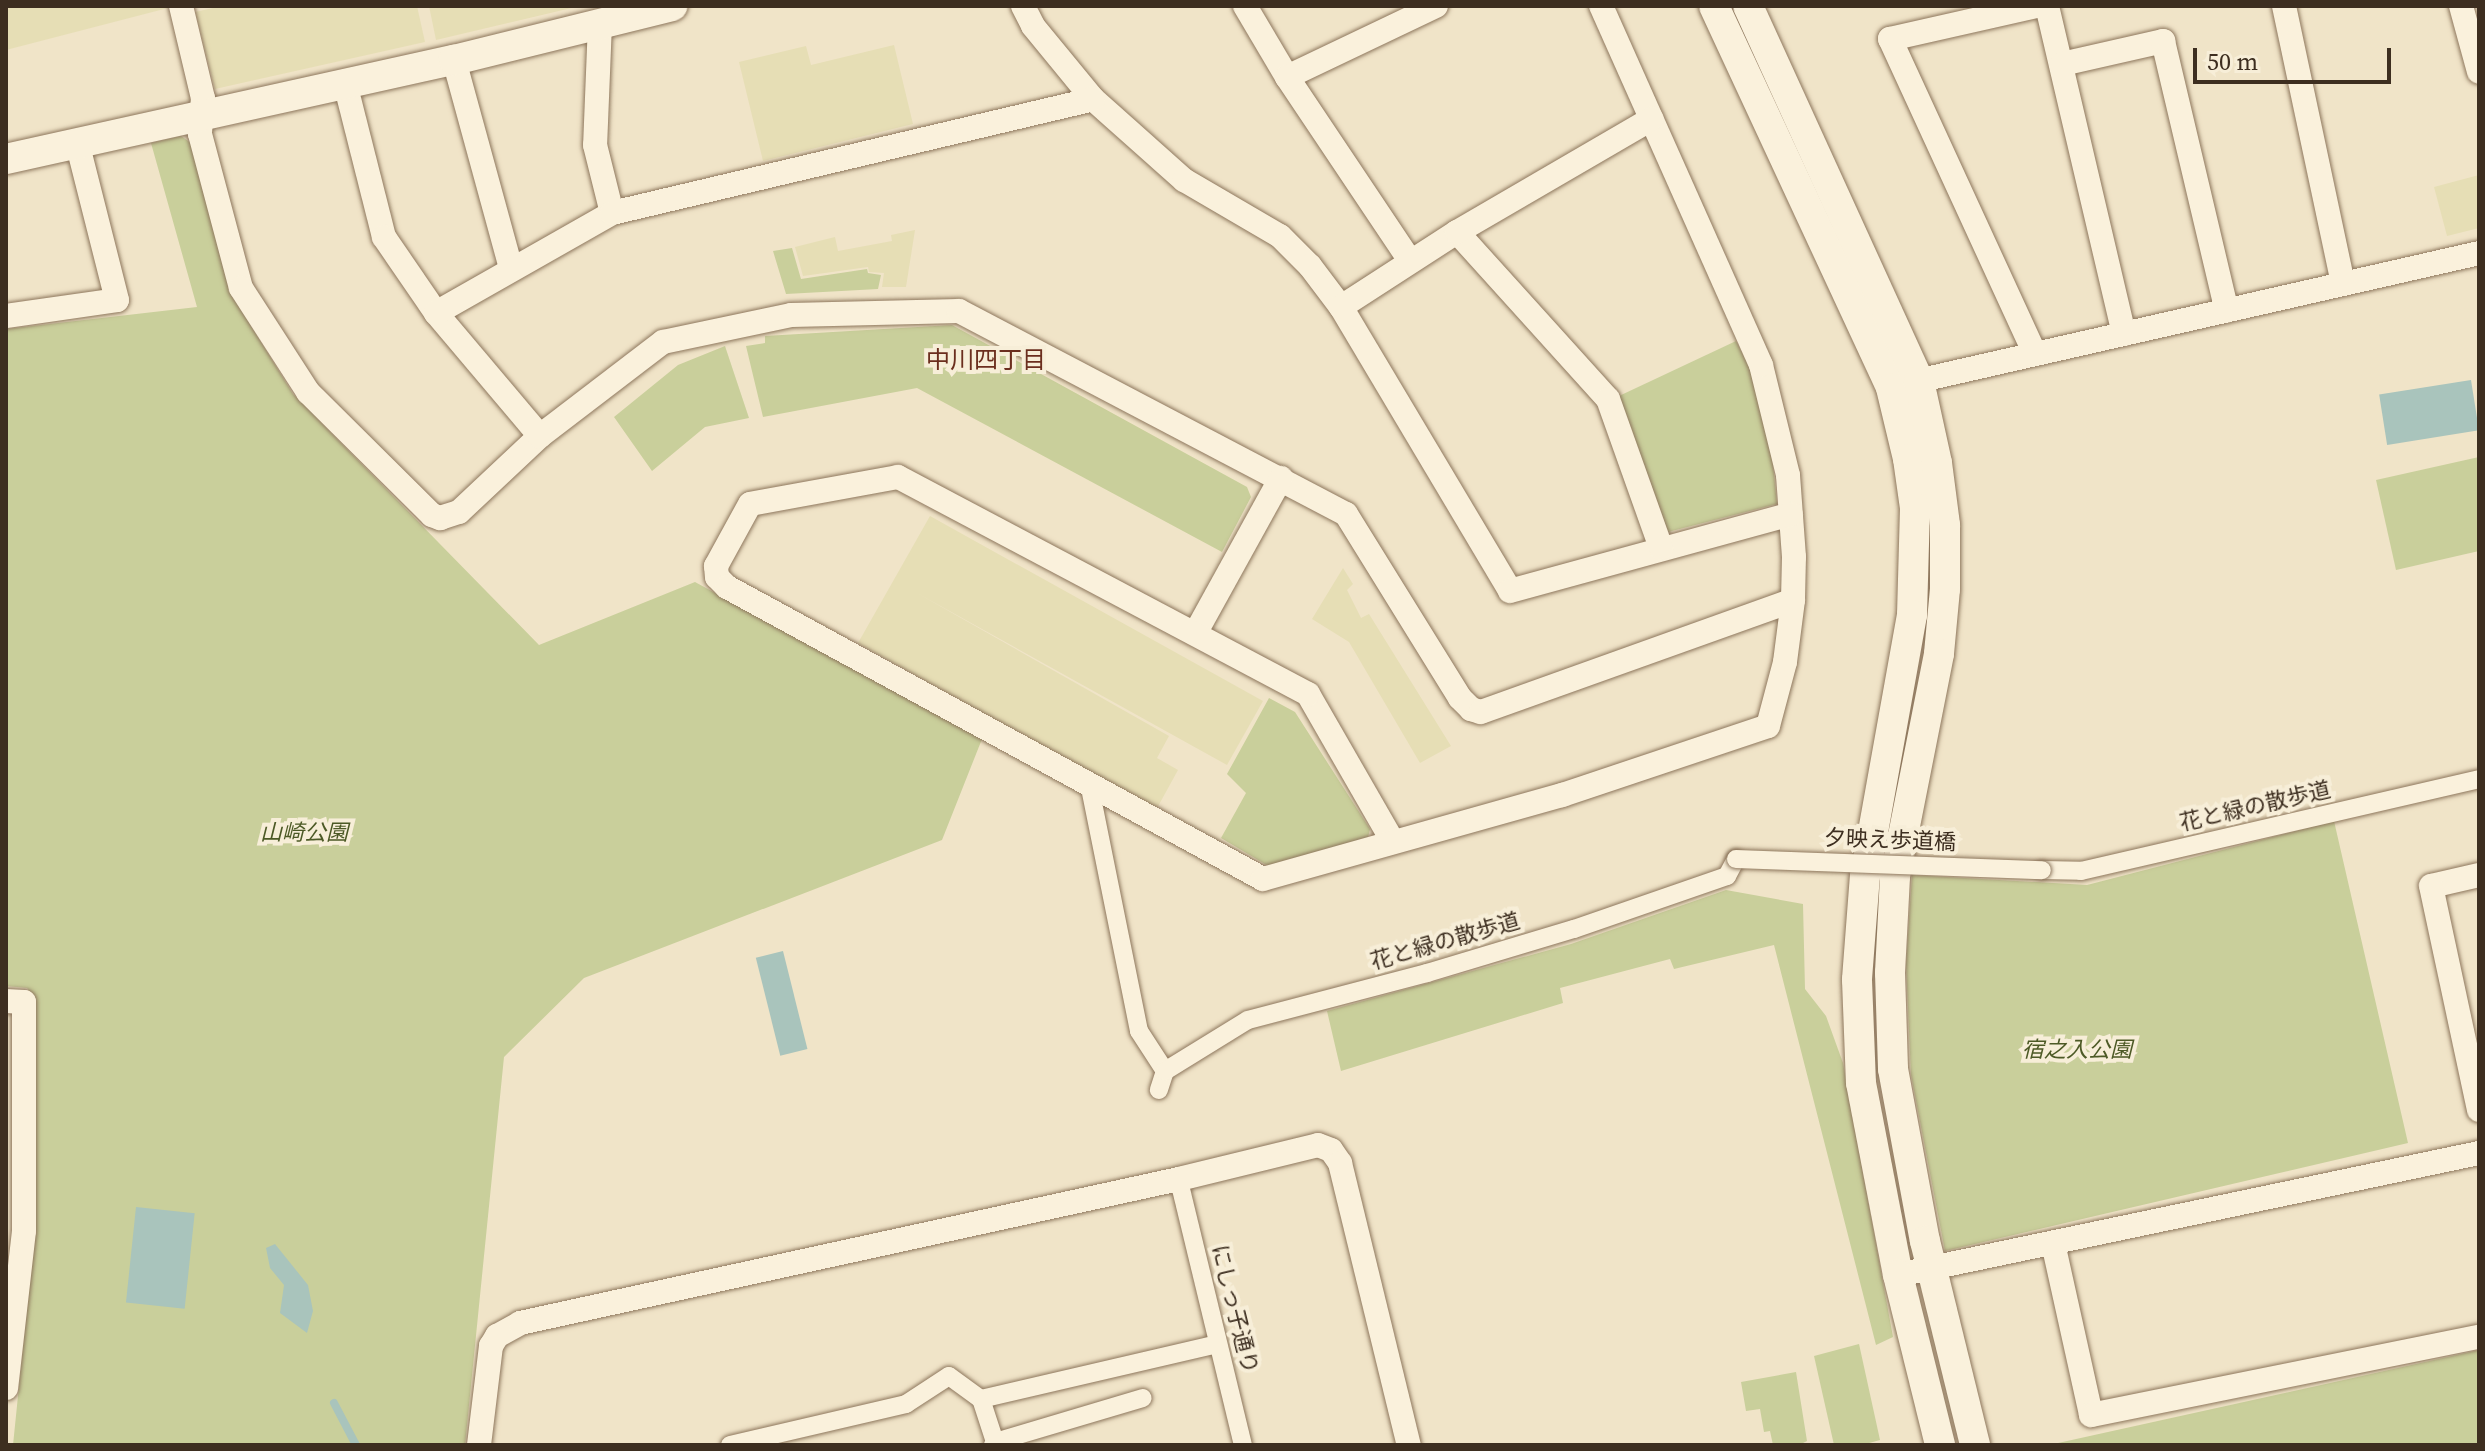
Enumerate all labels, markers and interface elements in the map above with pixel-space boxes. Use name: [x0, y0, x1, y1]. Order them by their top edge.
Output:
scale bar: [2197, 32, 2395, 82]
text: 50 m: [2207, 45, 2258, 78]
district label: 中川四丁目: [926, 346, 1046, 374]
street label: 花と緑の散歩道: [2177, 776, 2333, 836]
park label: 山崎公園: [260, 820, 348, 846]
street label: 夕映え歩道橋: [1824, 825, 1956, 855]
street label: 花と緑の散歩道: [1367, 907, 1523, 975]
park label: 宿之入公園: [2022, 1037, 2132, 1063]
street label: にしっ子通り: [1206, 1242, 1264, 1376]

